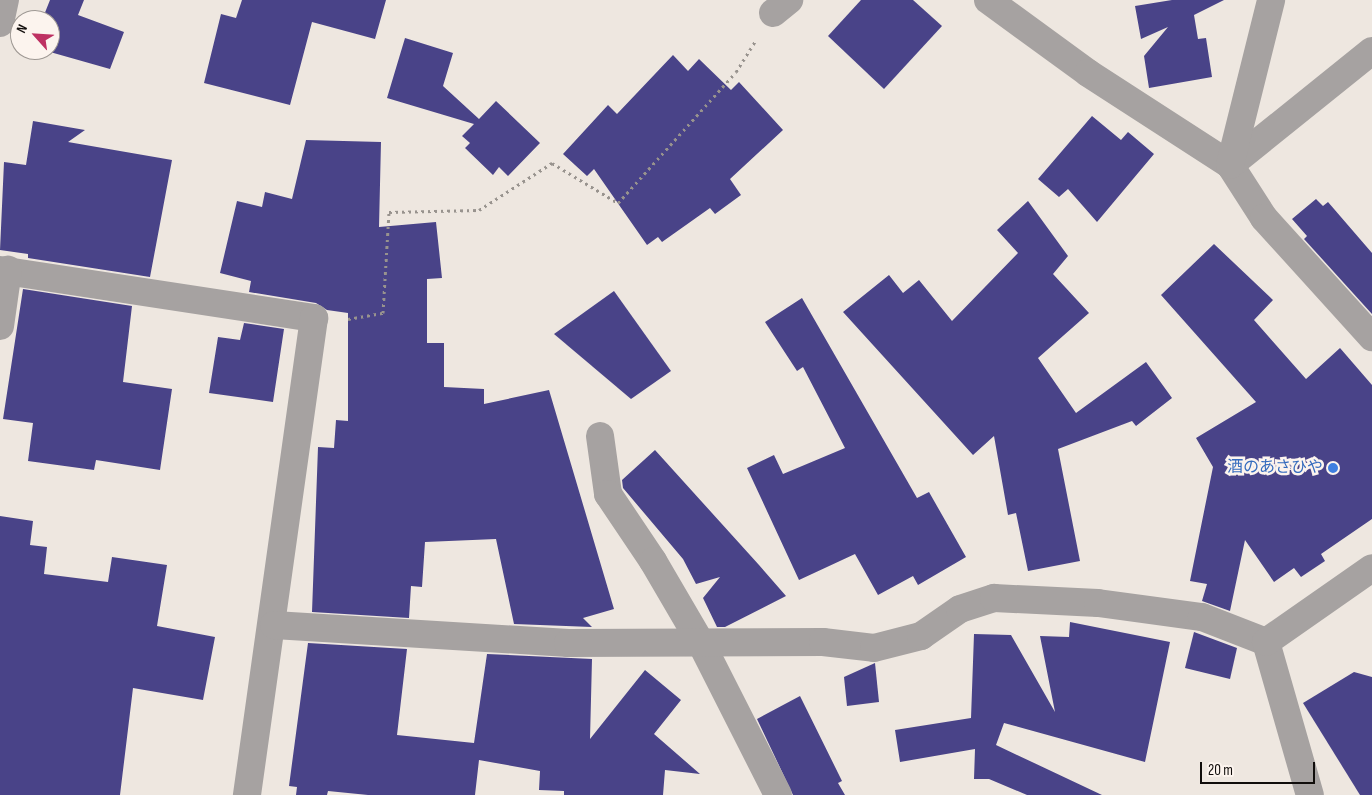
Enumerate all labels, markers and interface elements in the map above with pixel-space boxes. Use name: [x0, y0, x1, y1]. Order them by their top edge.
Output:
north arrow: [10, 10, 60, 60]
text: N: [13, 22, 31, 36]
place label: 酒のあさひや: [1227, 458, 1323, 478]
marker: 酒のあさひや: [1327, 462, 1339, 474]
scale bar: [1202, 752, 1317, 784]
text: 20 m: [1208, 761, 1233, 780]

